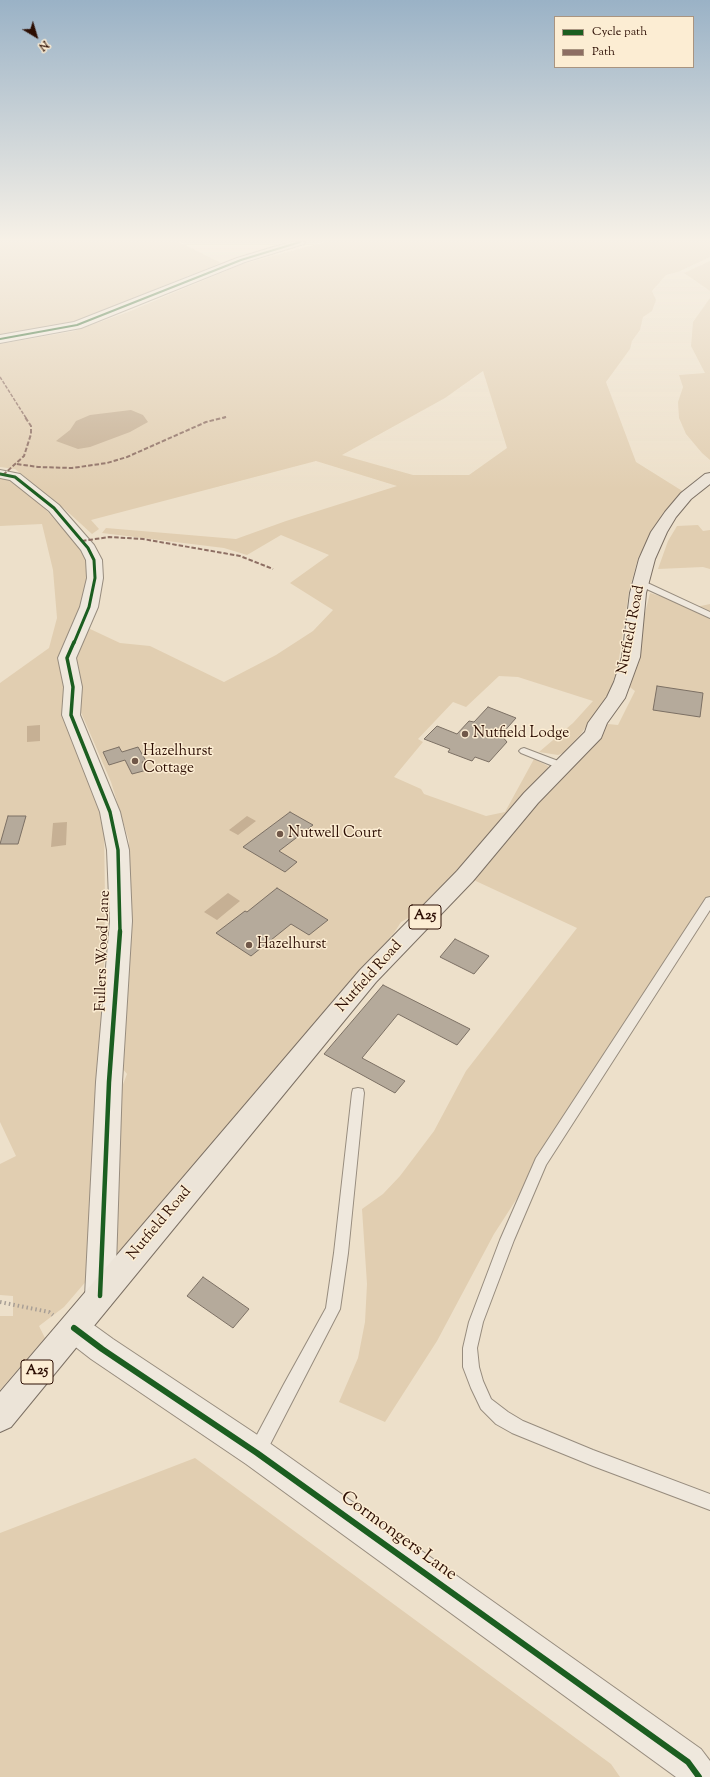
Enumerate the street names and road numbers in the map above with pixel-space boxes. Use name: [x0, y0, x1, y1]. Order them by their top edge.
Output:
street label: Nutfield Road: [615, 584, 649, 676]
street label: Fullers Wood Lane: [93, 890, 115, 1012]
road number: A25: [409, 905, 441, 929]
street label: Nutfield Road: [333, 937, 407, 1017]
street label: Nutfield Road: [124, 1184, 196, 1264]
road number: A25: [21, 1360, 53, 1384]
street label: Cormongers Lane: [336, 1488, 460, 1586]

